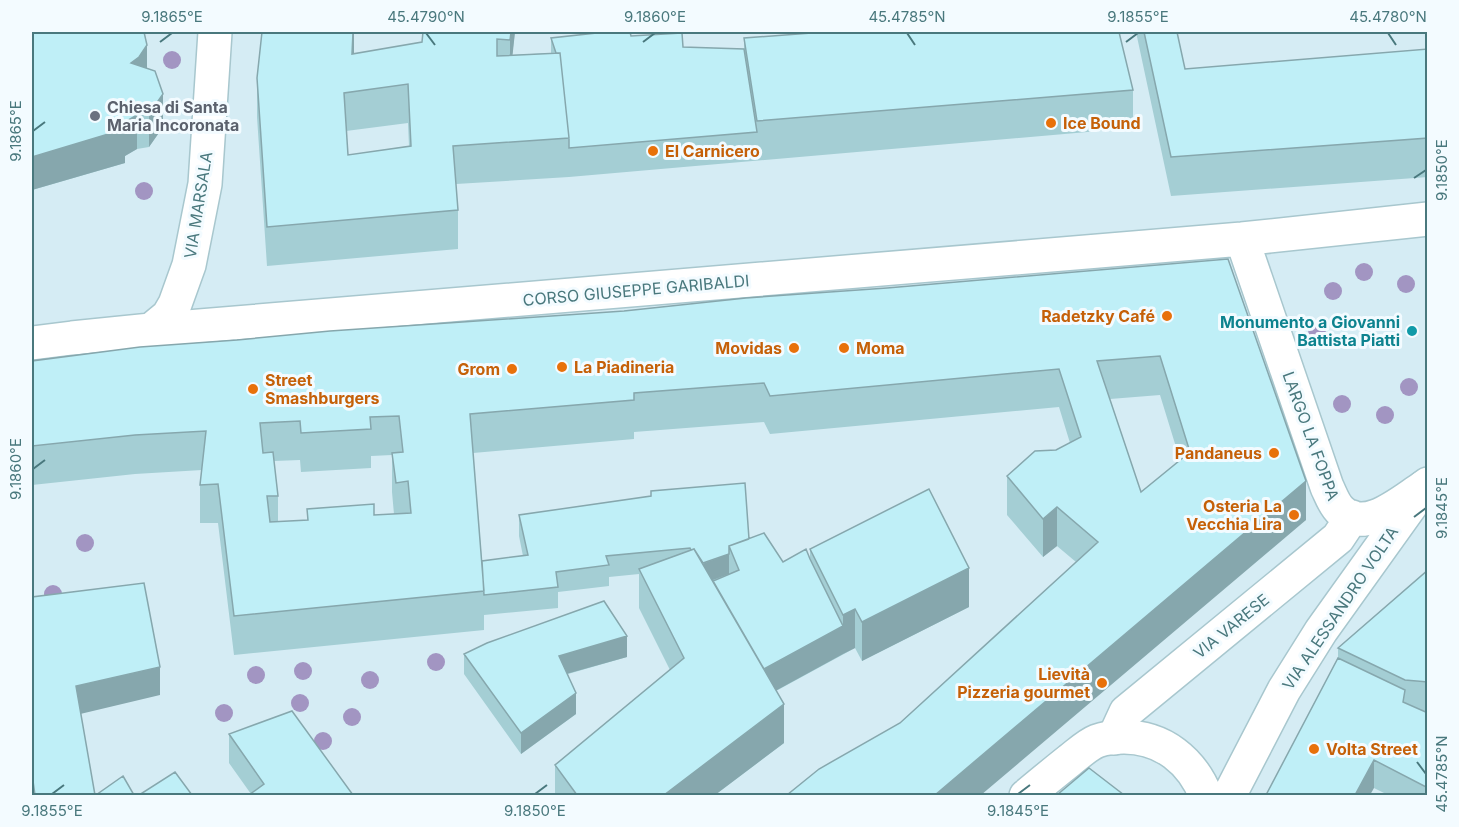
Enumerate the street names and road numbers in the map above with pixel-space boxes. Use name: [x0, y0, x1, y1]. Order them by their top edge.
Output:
street label: VIA MARSALA: [180, 150, 216, 260]
street label: CORSO GIUSEPPE GARIBALDI: [522, 270, 750, 310]
street label: LARGO LA FOPPA: [1278, 369, 1344, 503]
street label: VIA ALESSANDRO VOLTA: [1278, 522, 1402, 694]
street label: VIA VARESE: [1189, 589, 1273, 663]

